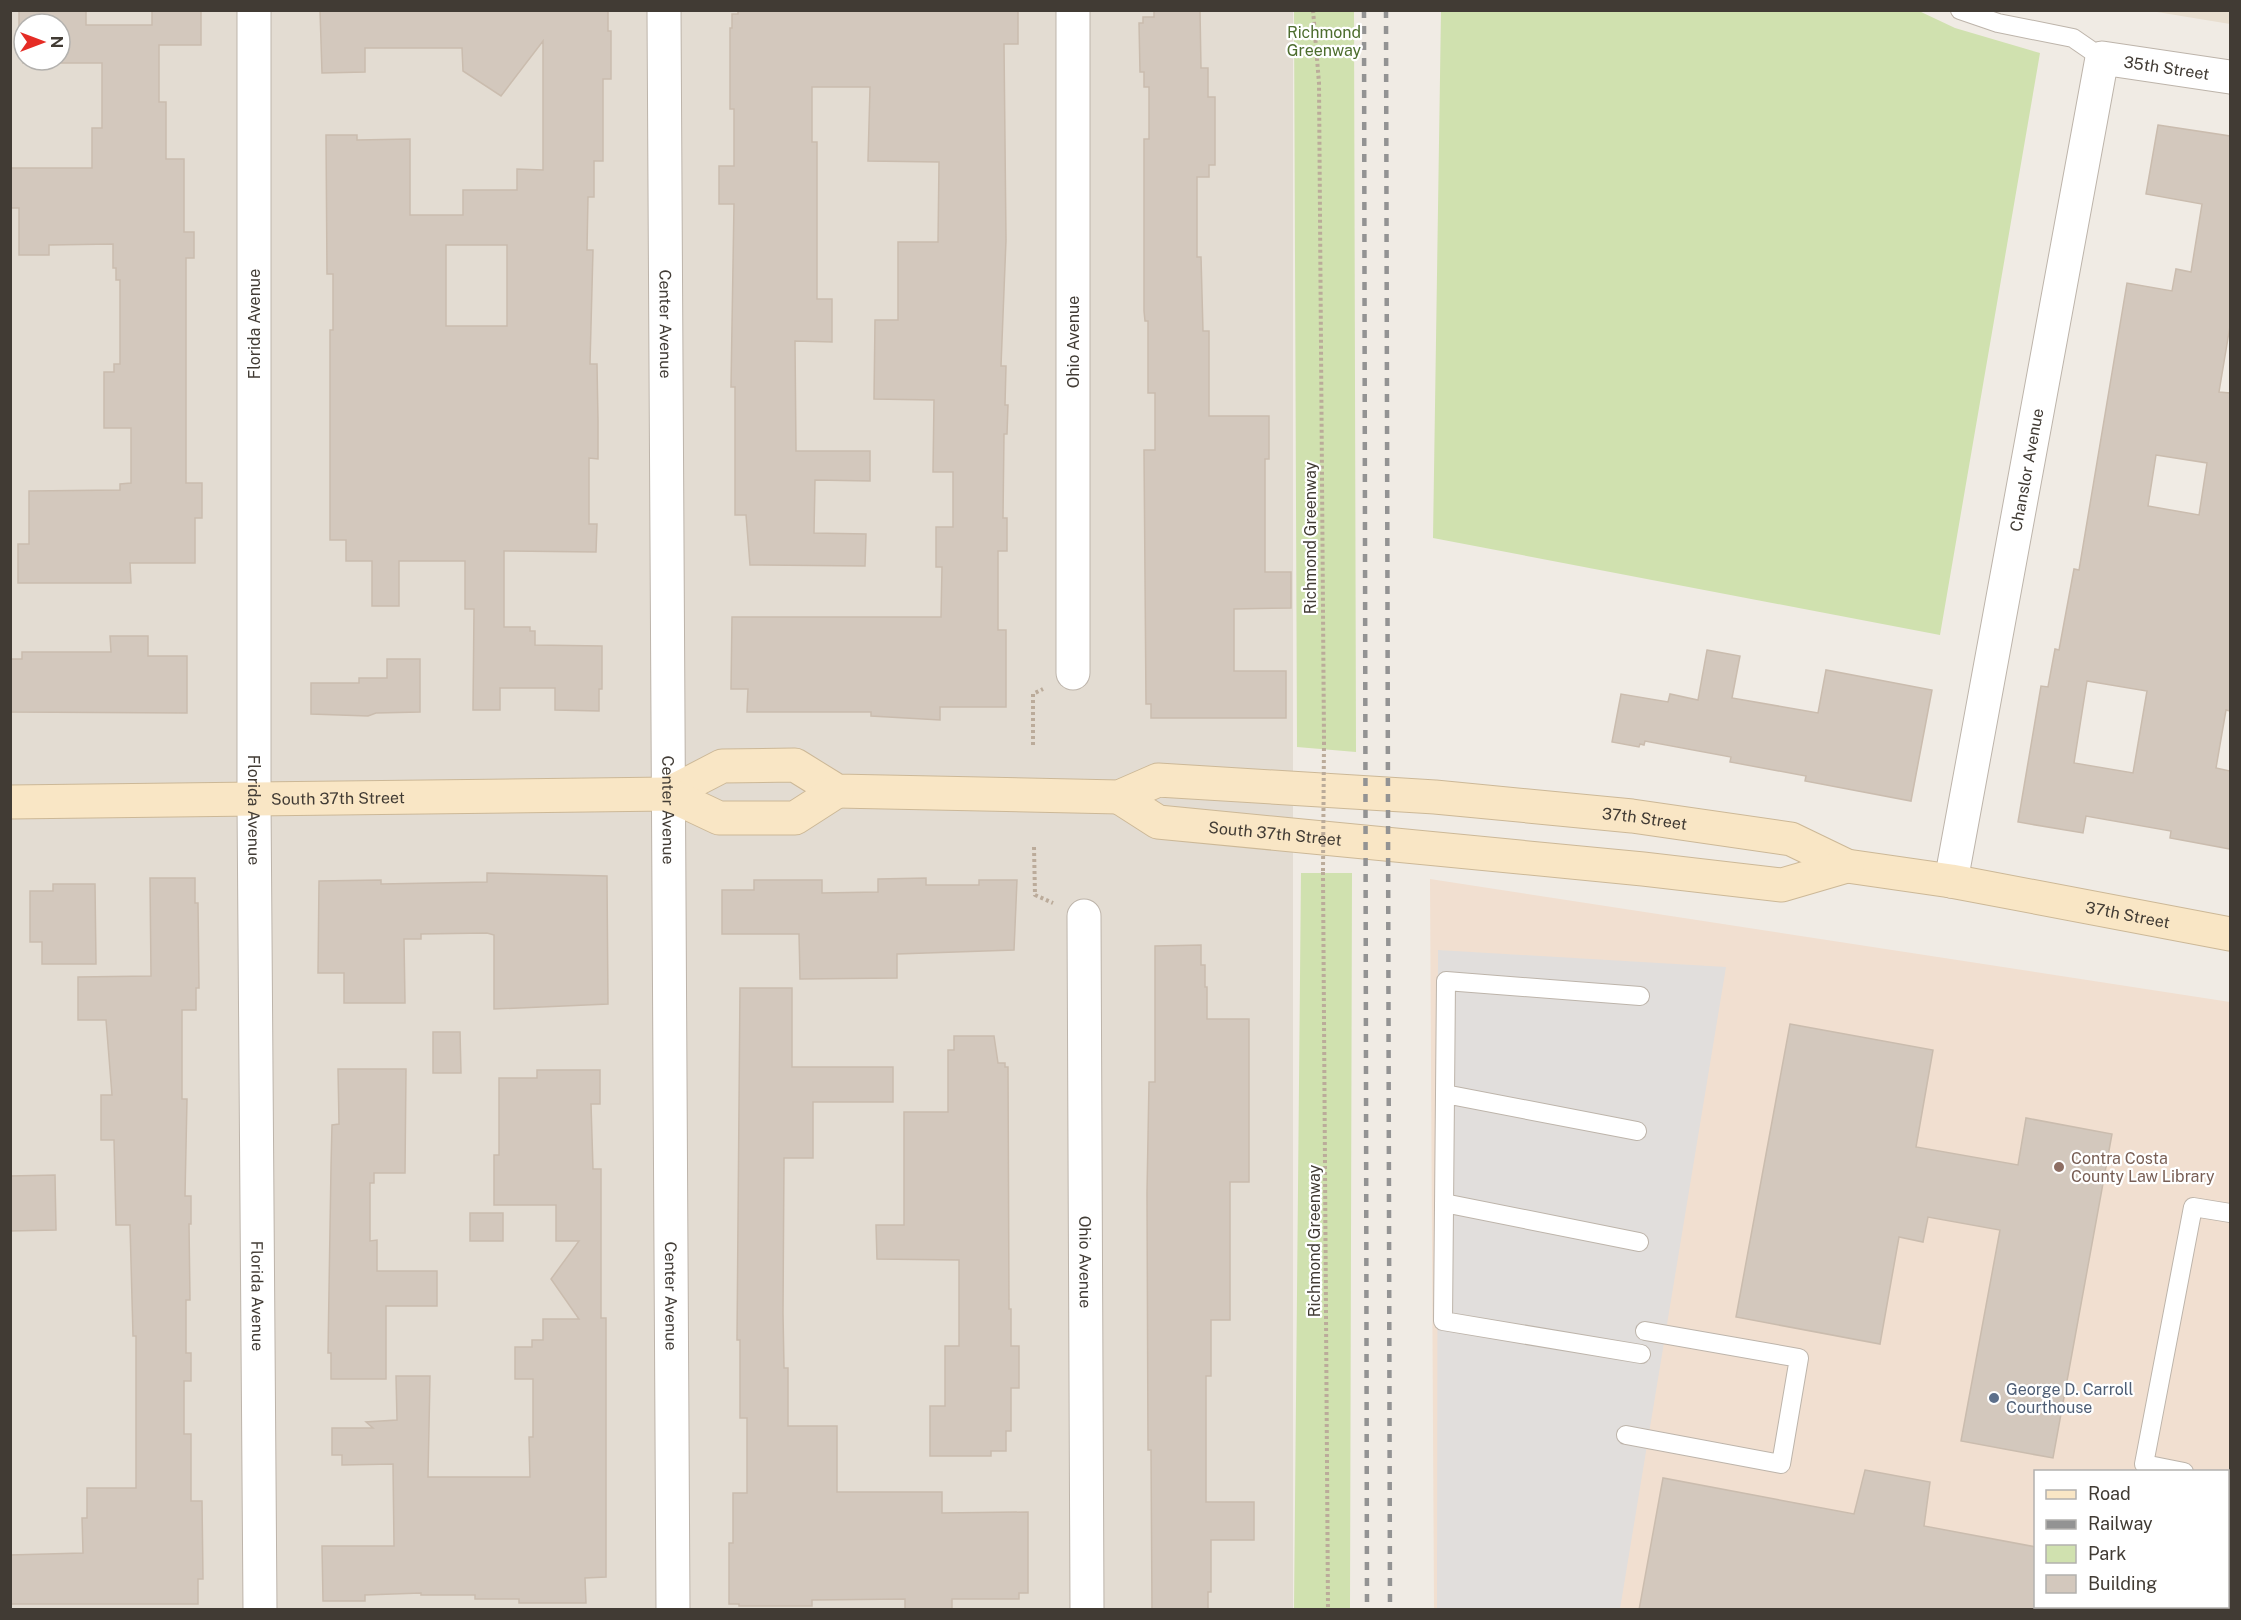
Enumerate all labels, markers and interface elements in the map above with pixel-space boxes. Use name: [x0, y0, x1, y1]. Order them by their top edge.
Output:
north arrow: [12, 12, 72, 72]
park label: Richmond Greenway: [1287, 23, 1362, 60]
text: N: [47, 36, 66, 48]
street label: 35th Street: [2122, 52, 2211, 84]
street label: Florida Avenue: [245, 269, 264, 379]
street label: Center Avenue: [655, 269, 675, 379]
street label: Ohio Avenue: [1064, 296, 1083, 388]
street label: Chanslor Avenue: [2006, 407, 2048, 533]
street label: Richmond Greenway: [1301, 461, 1320, 614]
street label: Florida Avenue: [244, 755, 263, 865]
street label: Center Avenue: [658, 755, 678, 865]
street label: South 37th Street: [271, 788, 405, 809]
street label: 37th Street: [1601, 804, 1688, 834]
street label: South 37th Street: [1207, 818, 1343, 850]
street label: 37th Street: [2084, 898, 2171, 932]
place label: Contra Costa County Law Library: [2071, 1149, 2215, 1186]
marker: Contra Costa County Law Library: [2052, 1160, 2066, 1174]
street label: Richmond Greenway: [1305, 1164, 1324, 1317]
street label: Ohio Avenue: [1075, 1216, 1095, 1308]
street label: Florida Avenue: [247, 1241, 267, 1351]
street label: Center Avenue: [661, 1241, 681, 1351]
place label: George D. Carroll Courthouse: [2006, 1380, 2133, 1417]
marker: George D. Carroll Courthouse: [1987, 1391, 2001, 1405]
legend: [2034, 1470, 2229, 1608]
text: Road: [2088, 1483, 2131, 1504]
text: Railway: [2088, 1513, 2153, 1534]
text: Park: [2088, 1543, 2126, 1564]
text: Building: [2088, 1573, 2157, 1594]

